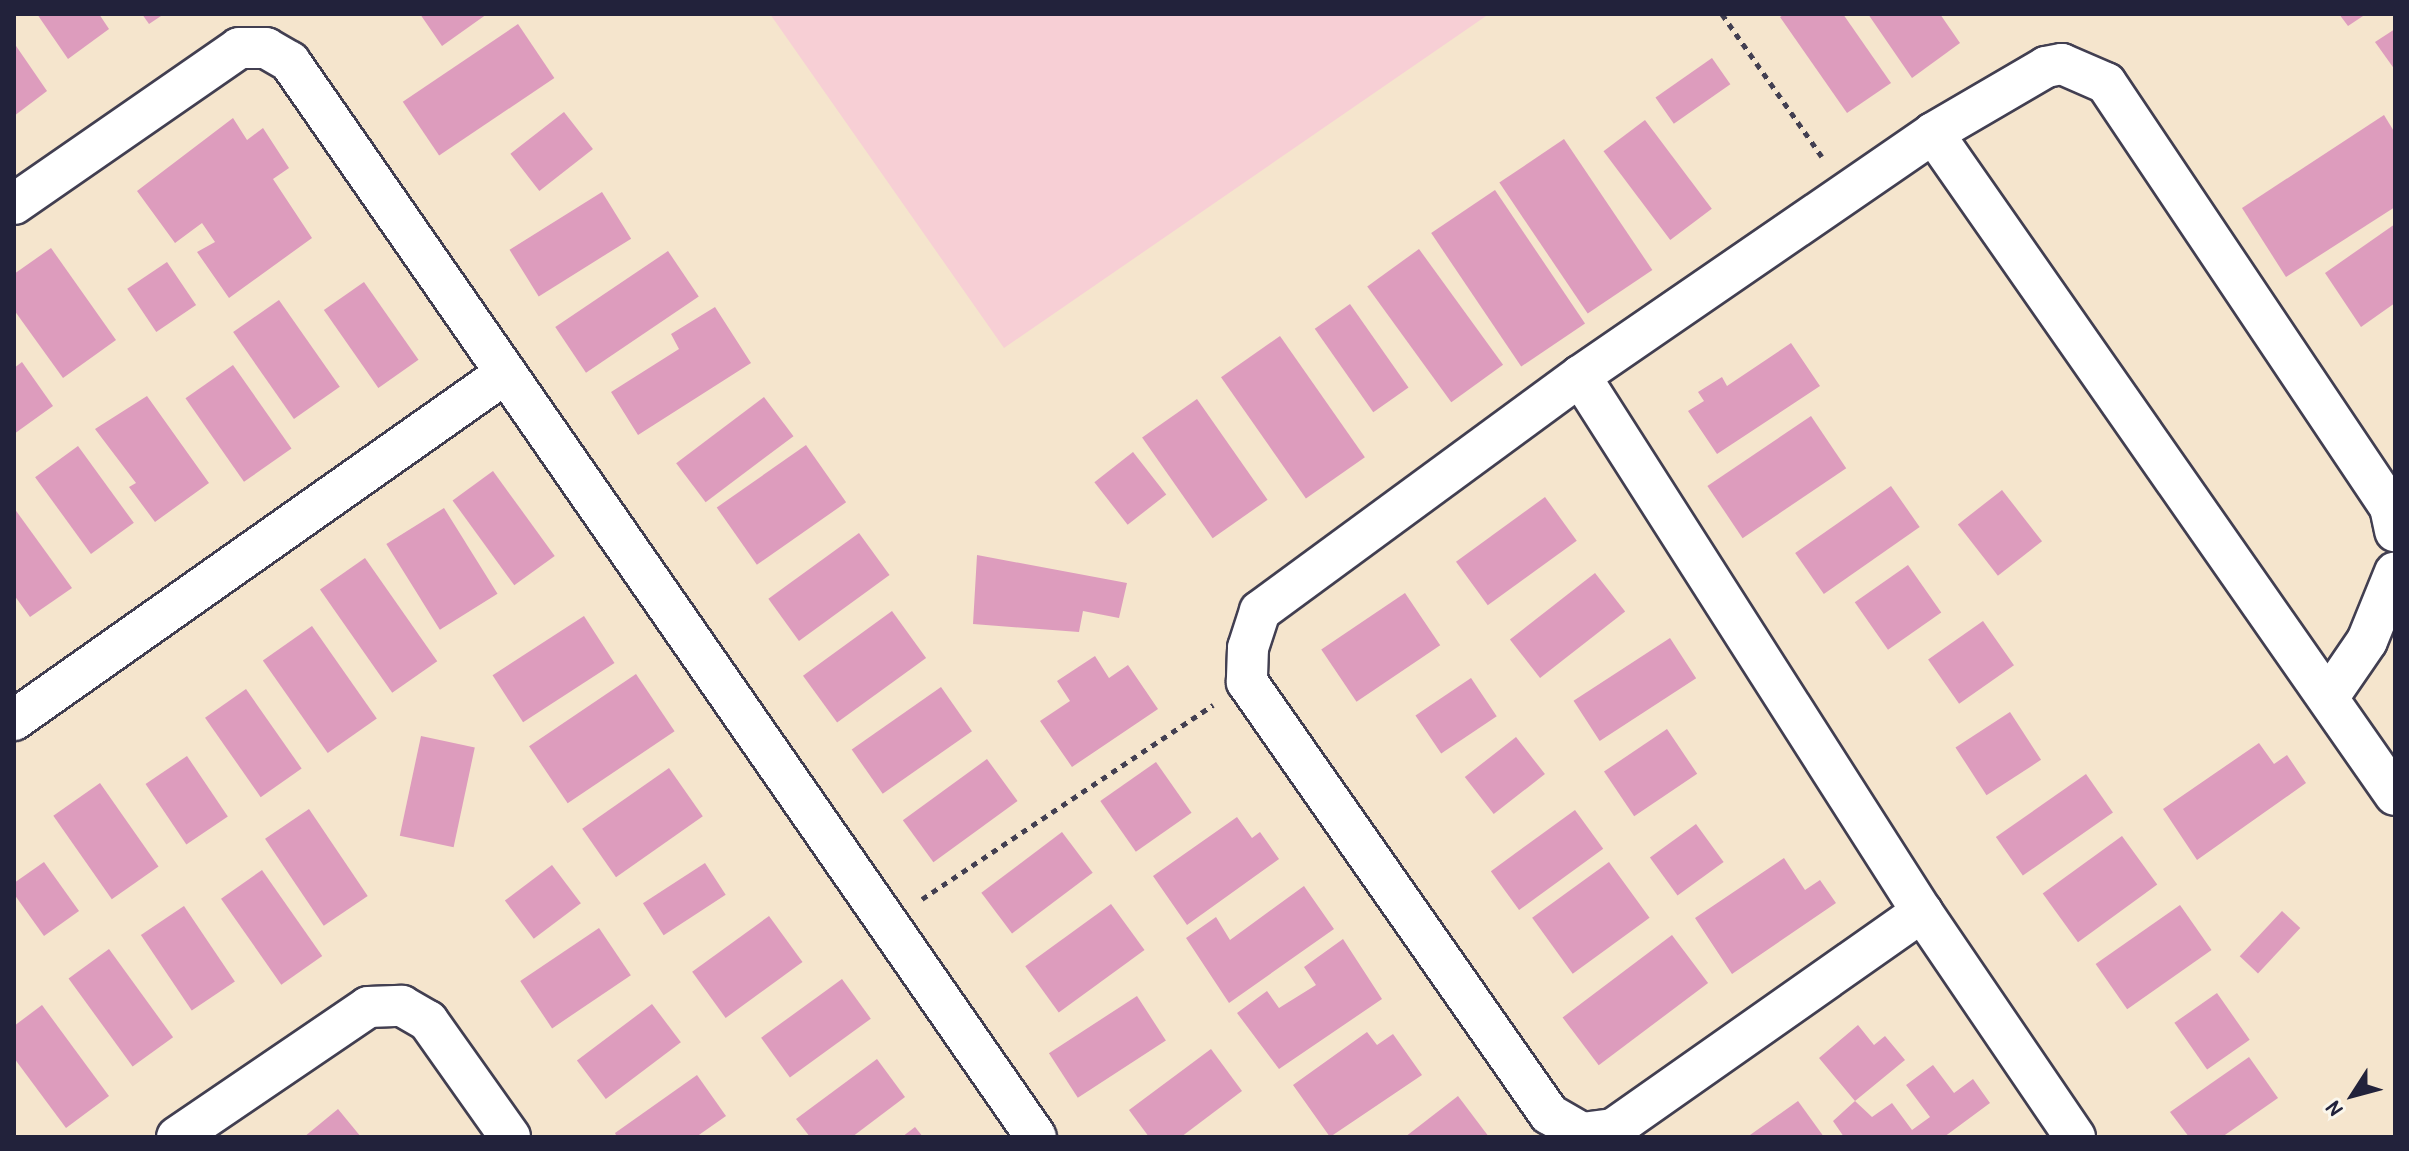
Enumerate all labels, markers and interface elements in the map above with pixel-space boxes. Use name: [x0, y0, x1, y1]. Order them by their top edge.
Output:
north arrow: [2313, 1055, 2393, 1135]
text: N: [2318, 1096, 2349, 1123]

